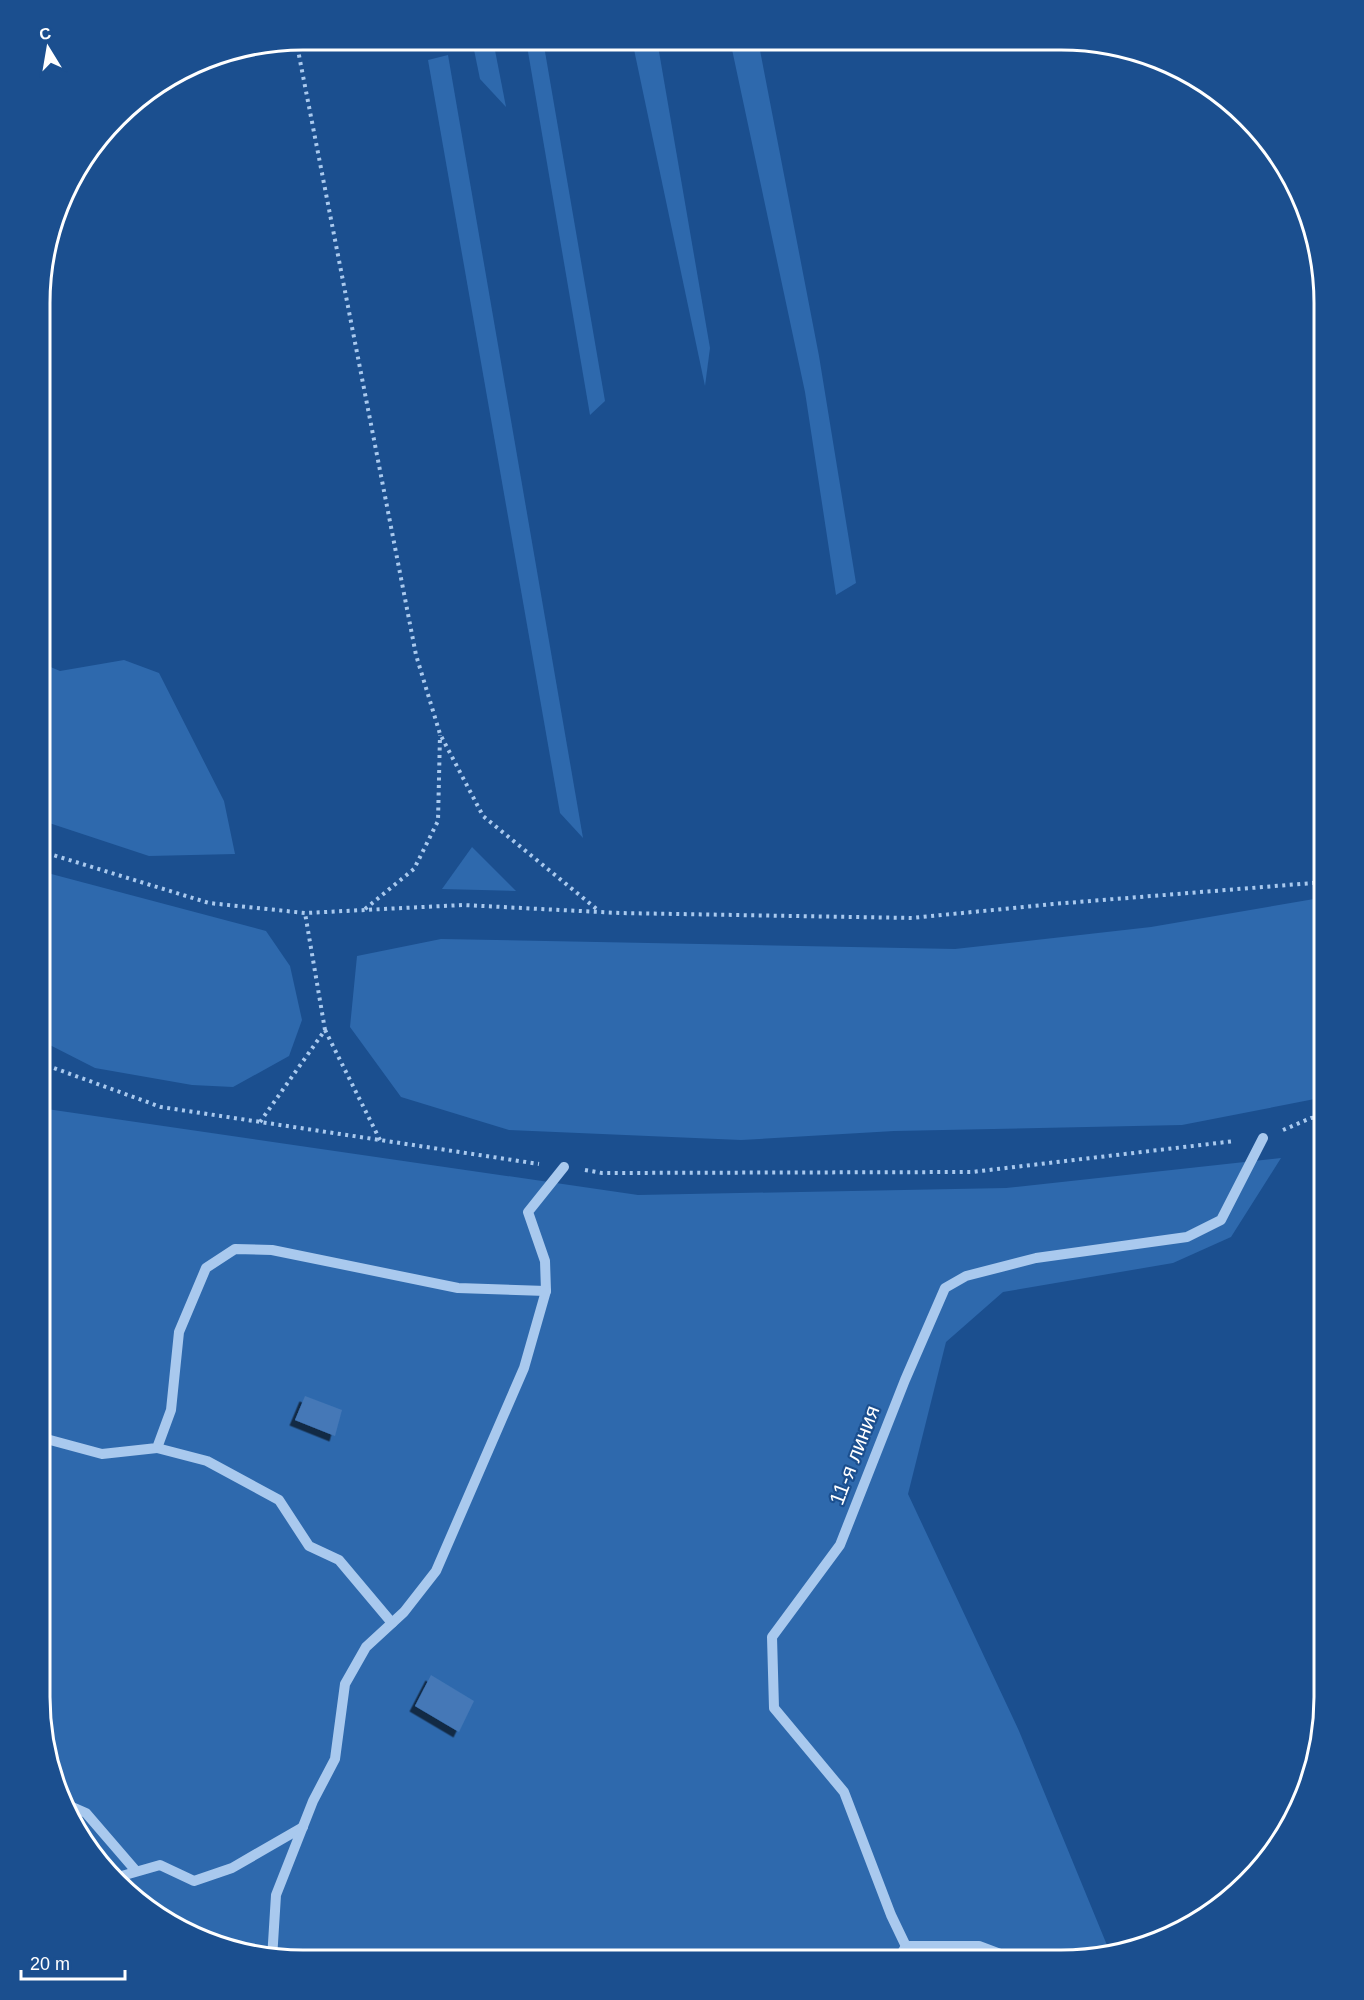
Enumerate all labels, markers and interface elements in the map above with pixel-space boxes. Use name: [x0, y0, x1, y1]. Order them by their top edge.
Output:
north arrow: [18, 18, 78, 78]
text: С: [38, 24, 53, 43]
street label: 11-я линия: [825, 1402, 883, 1508]
scale bar: [21, 1943, 124, 1981]
text: 20 m: [30, 1954, 70, 1974]

